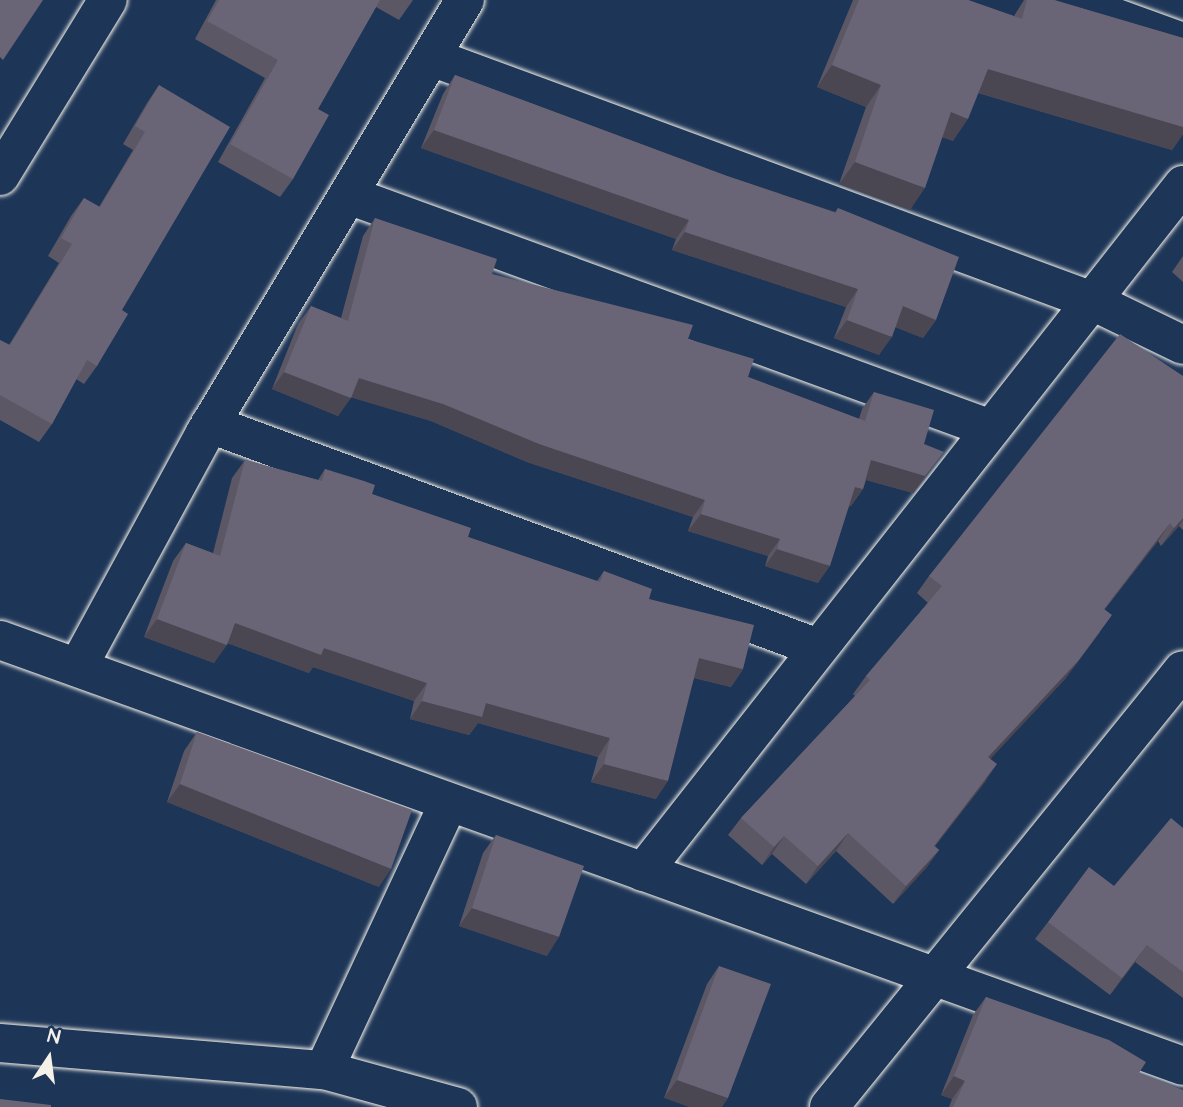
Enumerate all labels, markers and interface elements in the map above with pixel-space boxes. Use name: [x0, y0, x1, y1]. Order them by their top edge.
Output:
north arrow: [14, 1023, 84, 1093]
text: N: [45, 1023, 63, 1052]

